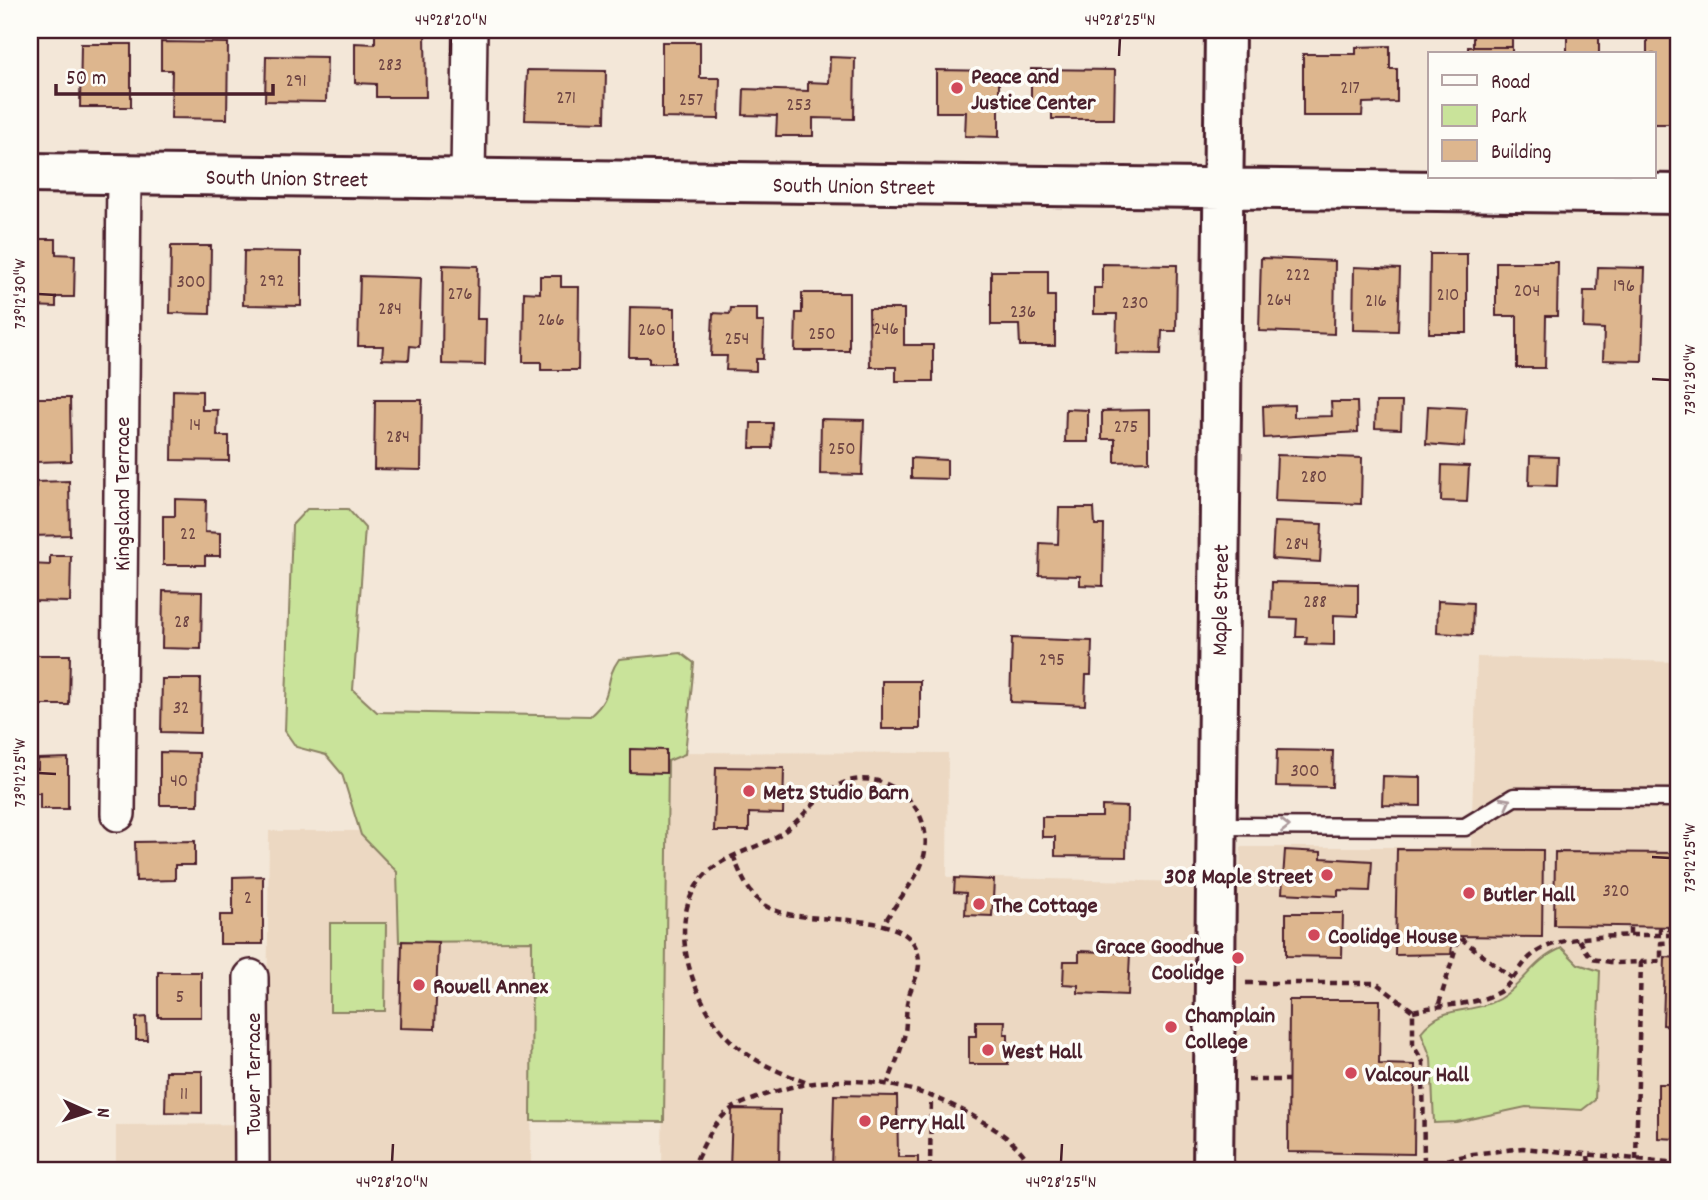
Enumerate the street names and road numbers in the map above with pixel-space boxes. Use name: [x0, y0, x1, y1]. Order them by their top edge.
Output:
street label: South Union Street: [205, 163, 368, 198]
street label: South Union Street: [772, 171, 935, 206]
street label: Kingsland Terrace: [108, 417, 141, 571]
street label: Maple Street: [1205, 544, 1240, 656]
street label: Tower Terrace: [239, 1013, 272, 1135]

